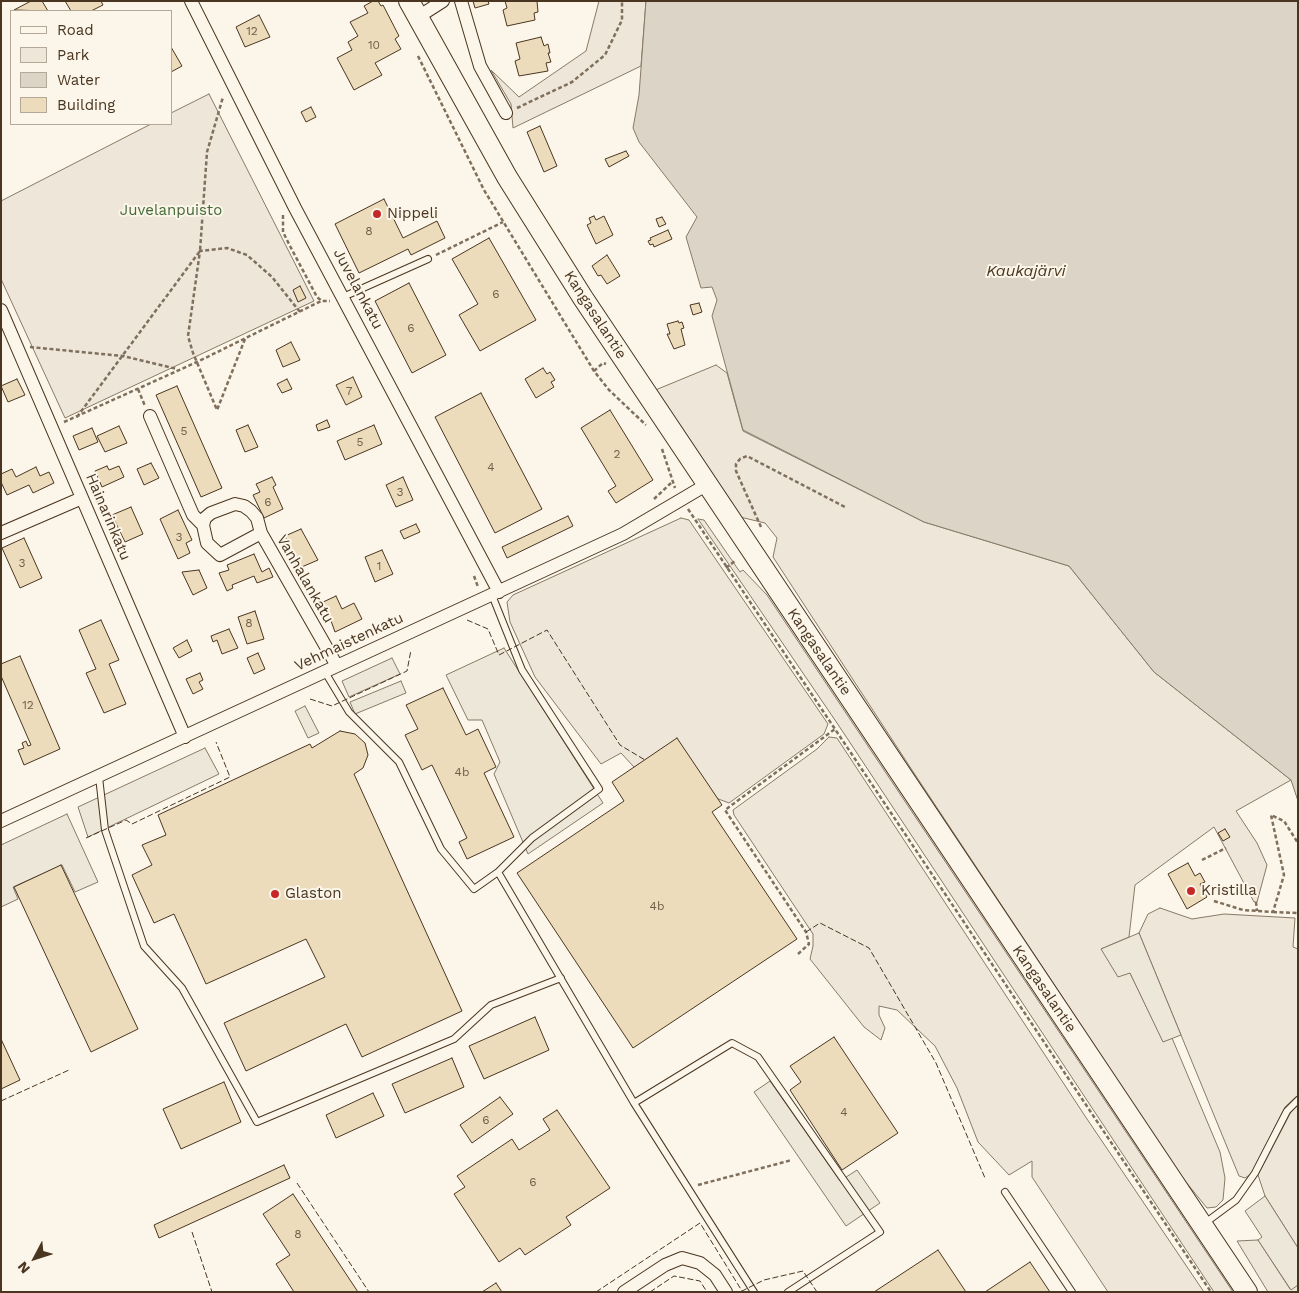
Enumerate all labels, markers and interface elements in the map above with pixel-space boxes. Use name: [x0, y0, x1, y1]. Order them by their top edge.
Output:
legend: [10, 10, 172, 125]
text: Road: [57, 21, 94, 39]
house number: 12: [246, 24, 258, 38]
house number: 10: [368, 38, 380, 52]
text: Park: [57, 46, 89, 64]
text: Water: [57, 71, 100, 89]
text: Building: [57, 96, 115, 114]
park label: Juvelanpuisto: [120, 202, 222, 220]
place label: Nippeli: [387, 205, 438, 223]
marker: Nippeli: [371, 208, 383, 220]
house number: 8: [365, 224, 373, 238]
street label: Juvelankatu: [329, 246, 387, 332]
water label: Kaukajärvi: [986, 261, 1066, 281]
street label: Kangasalantie: [560, 268, 630, 362]
house number: 6: [492, 287, 500, 301]
house number: 6: [407, 321, 415, 335]
house number: 7: [346, 384, 352, 398]
house number: 5: [181, 424, 187, 438]
house number: 5: [357, 435, 363, 449]
house number: 2: [614, 447, 620, 461]
house number: 4: [487, 460, 495, 474]
street label: Hainarinkatu: [82, 471, 134, 563]
house number: 3: [397, 485, 403, 499]
house number: 6: [264, 495, 272, 509]
house number: 3: [176, 530, 182, 544]
street label: Vanhalankatu: [273, 532, 337, 626]
house number: 3: [19, 556, 25, 570]
house number: 1: [377, 559, 381, 573]
street label: Kangasalantie: [783, 605, 855, 699]
street label: Vehmaistenkatu: [292, 609, 406, 675]
house number: 8: [245, 616, 253, 630]
house number: 12: [22, 698, 34, 712]
house number: 4b: [455, 765, 469, 779]
place label: Kristilla: [1201, 882, 1257, 900]
place label: Glaston: [285, 885, 341, 903]
marker: Kristilla: [1185, 885, 1197, 897]
marker: Glaston: [269, 888, 281, 900]
house number: 4b: [650, 899, 664, 913]
street label: Kangasalantie: [1008, 942, 1080, 1036]
house number: 4: [840, 1105, 848, 1119]
house number: 6: [482, 1113, 490, 1127]
house number: 6: [529, 1175, 537, 1189]
house number: 8: [294, 1227, 302, 1241]
north arrow: [10, 1233, 60, 1283]
text: N: [14, 1259, 33, 1277]

